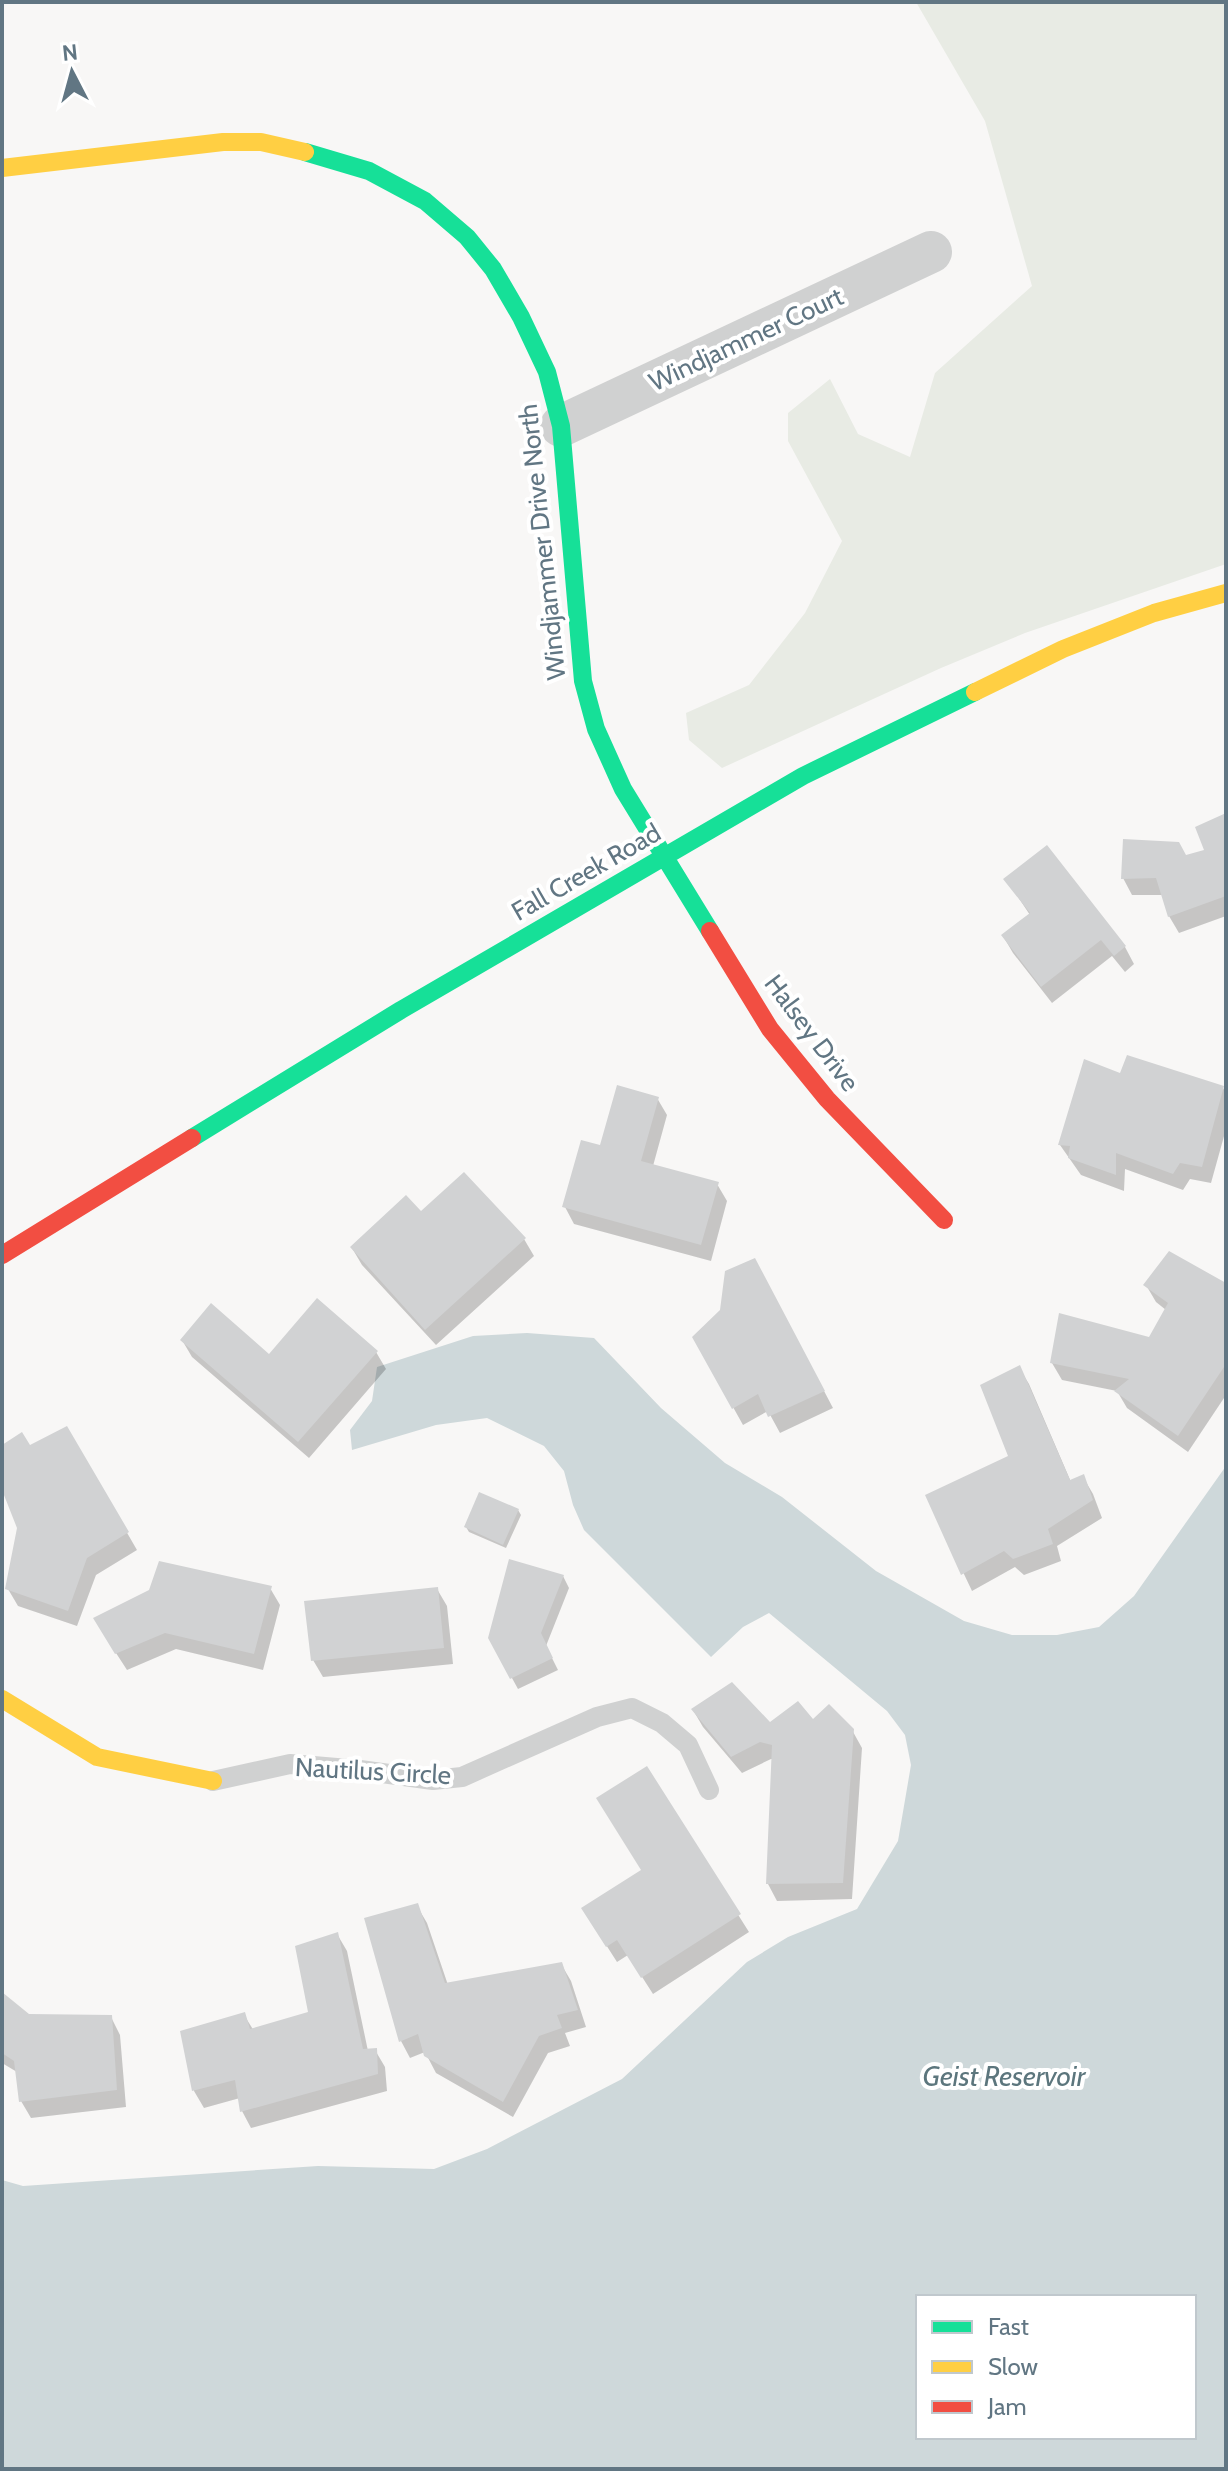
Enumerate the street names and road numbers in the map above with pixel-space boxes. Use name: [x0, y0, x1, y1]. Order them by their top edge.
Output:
street label: Windjammer Court: [644, 280, 848, 398]
street label: Windjammer Drive North: [512, 402, 572, 682]
street label: Fall Creek Road: [506, 816, 666, 928]
street label: Halsey Drive: [758, 968, 866, 1098]
street label: Nautilus Circle: [294, 1751, 452, 1791]

